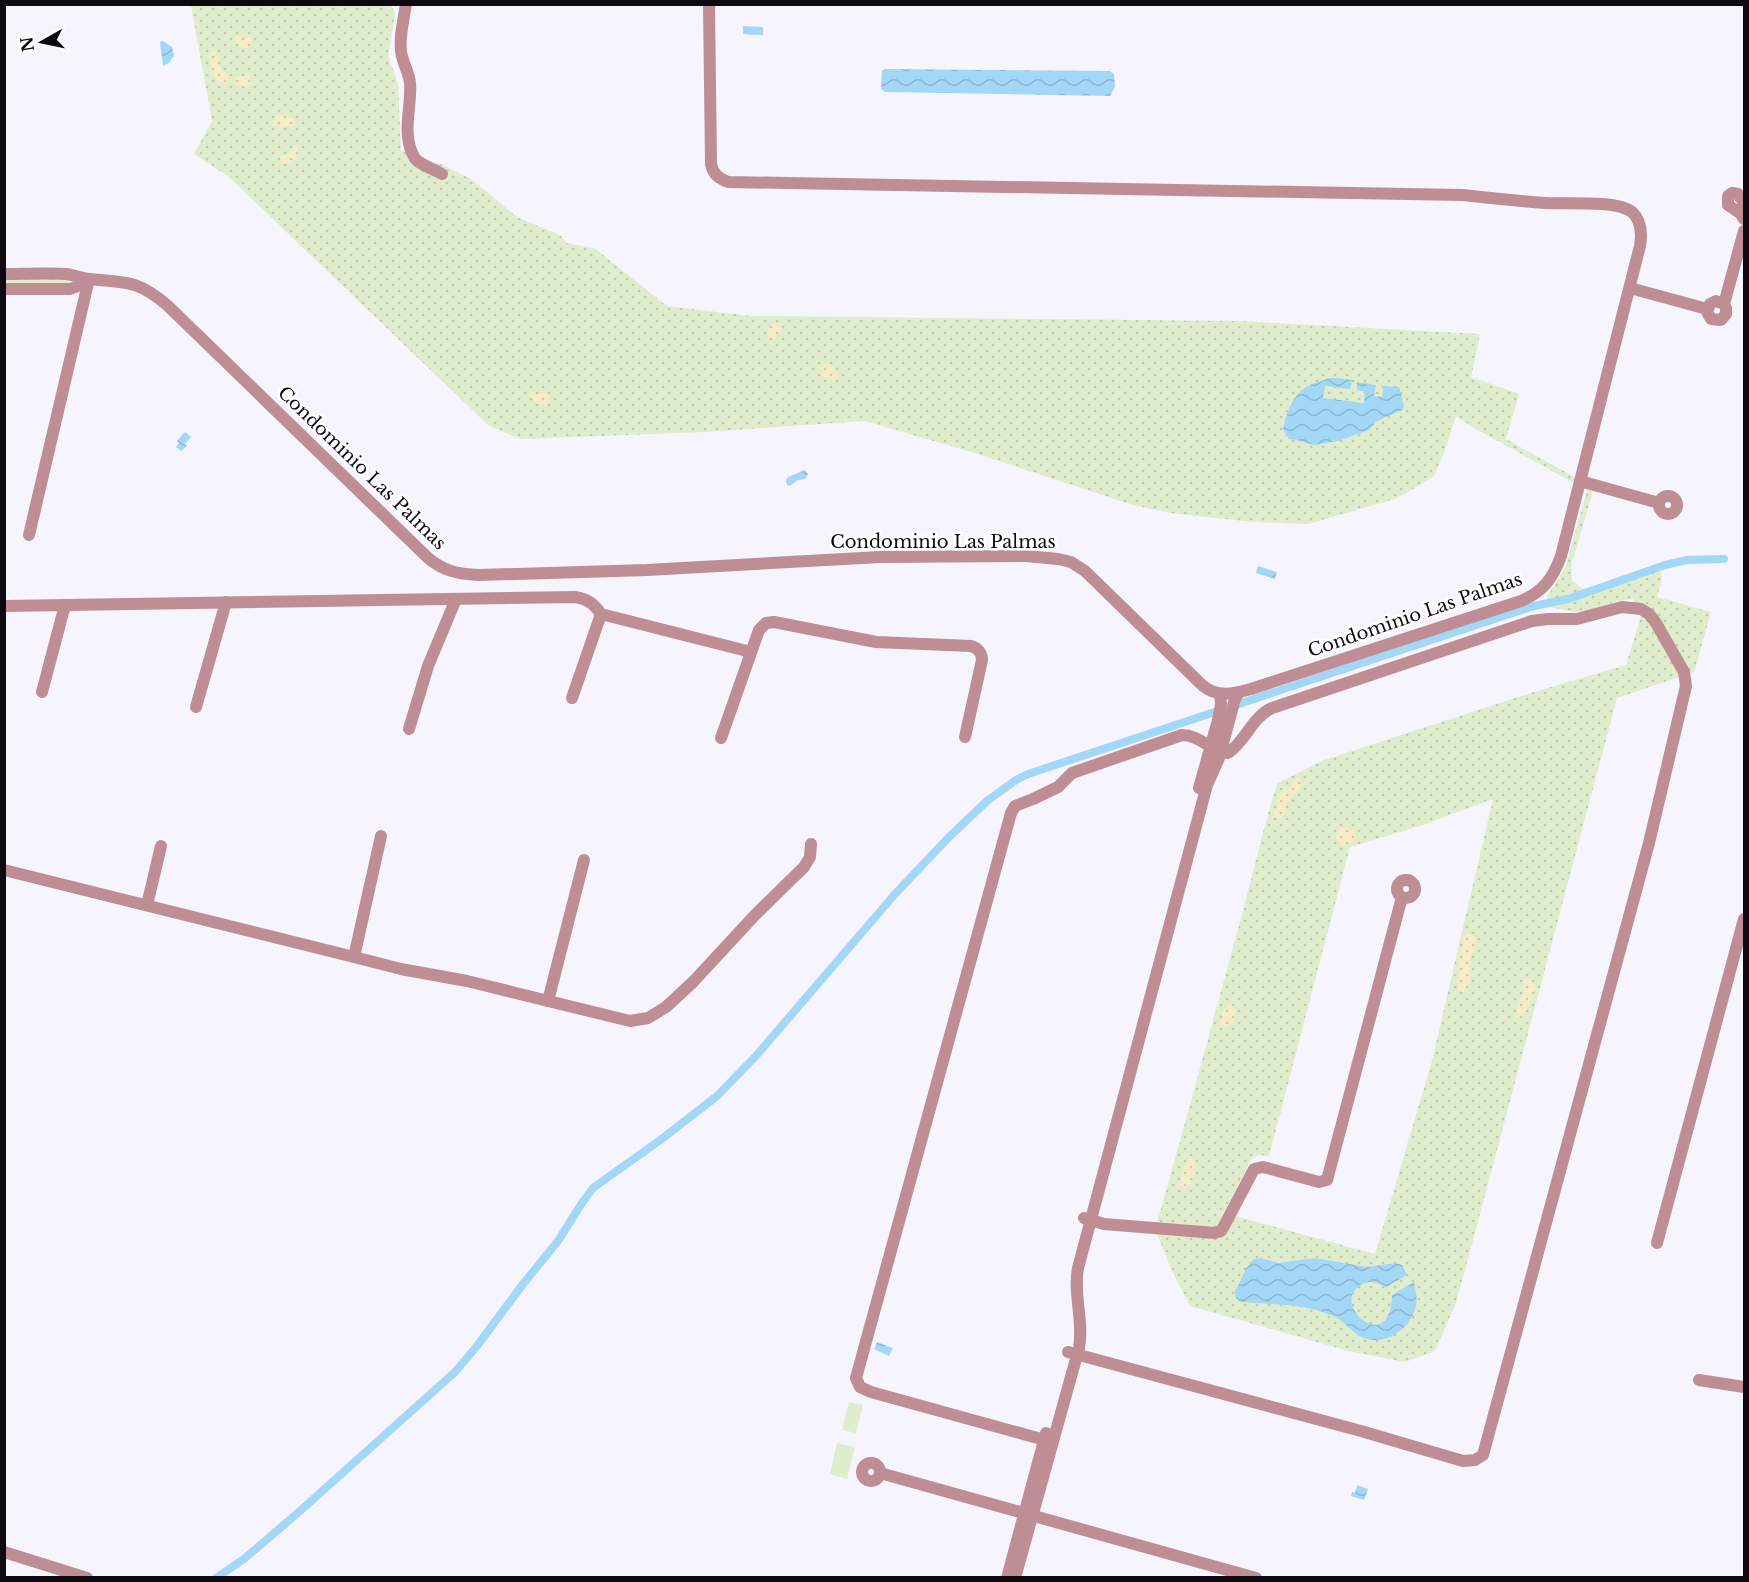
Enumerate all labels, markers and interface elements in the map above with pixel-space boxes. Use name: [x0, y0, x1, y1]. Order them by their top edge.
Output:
north arrow: [12, 12, 72, 72]
text: N: [16, 35, 38, 53]
street label: Condominio Las Palmas: [273, 382, 451, 554]
street label: Condominio Las Palmas: [830, 531, 1056, 553]
street label: Condominio Las Palmas: [1305, 568, 1525, 662]

